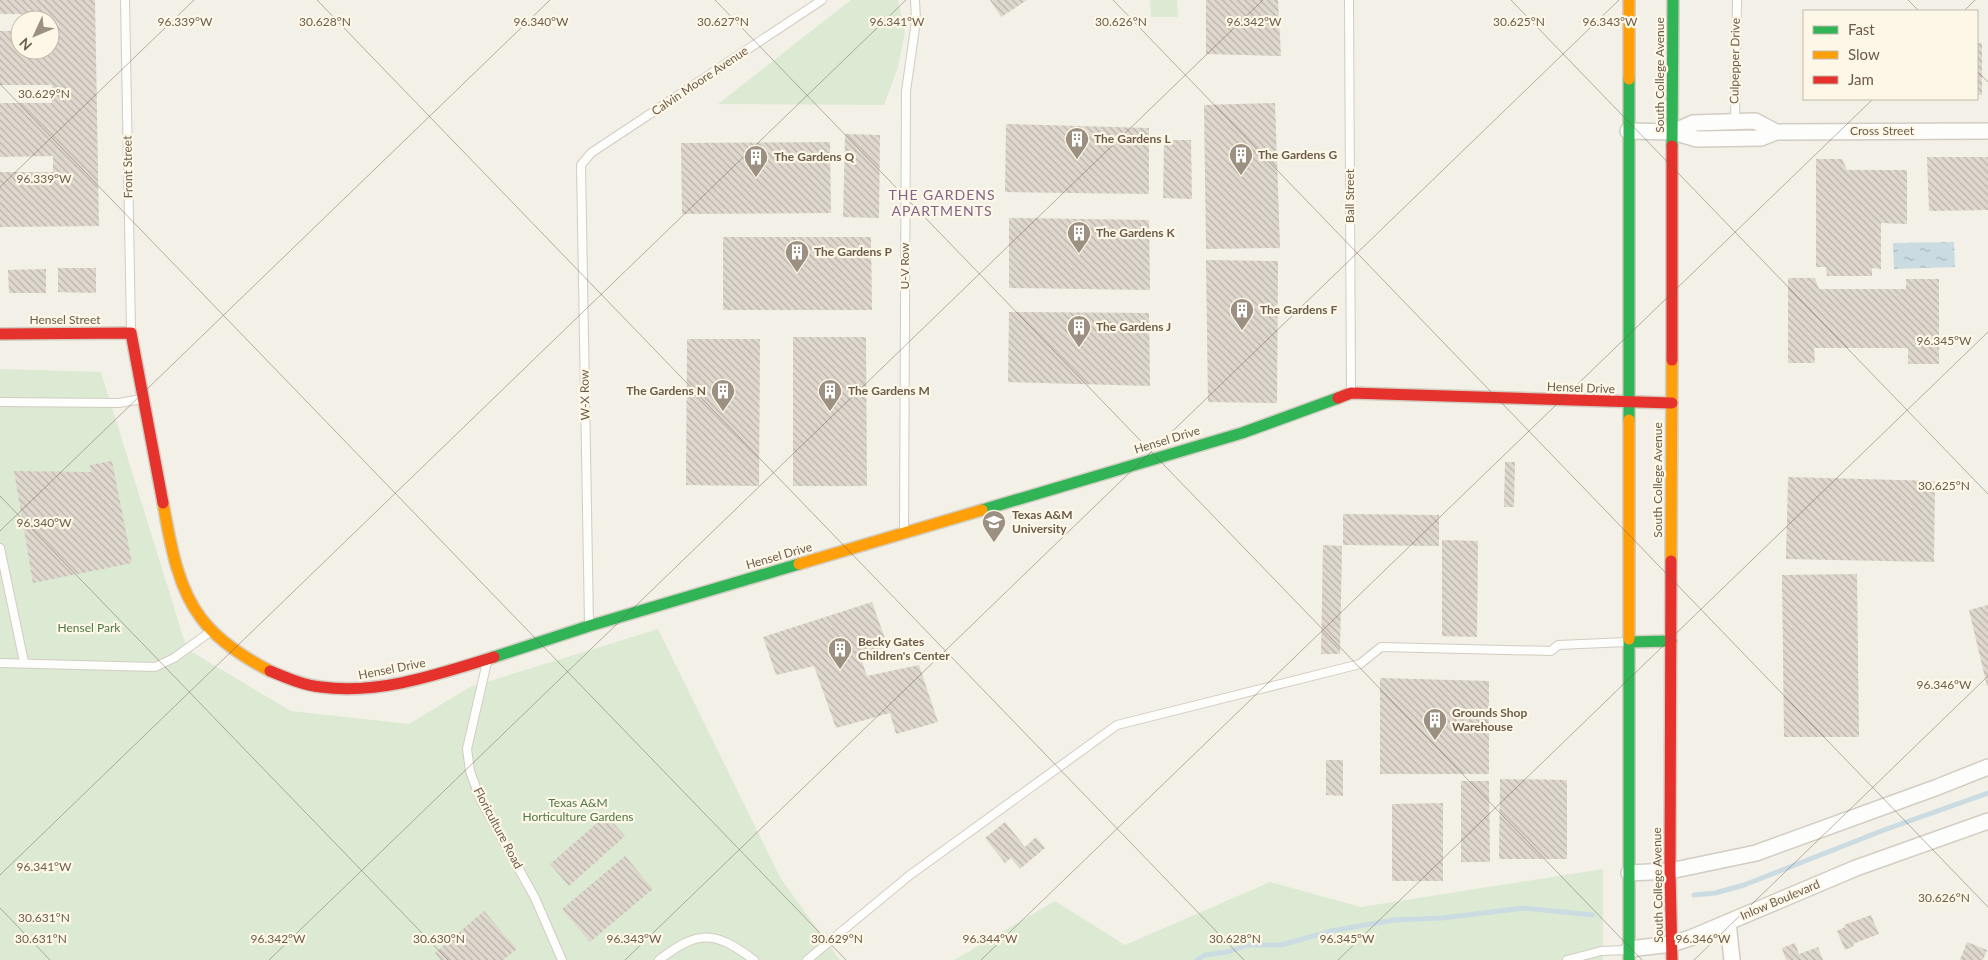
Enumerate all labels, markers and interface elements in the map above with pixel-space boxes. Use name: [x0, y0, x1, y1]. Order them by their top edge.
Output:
north arrow: [10, 10, 60, 60]
legend: [1803, 10, 1978, 100]
text: 96.339°W: [157, 14, 213, 29]
text: 30.628°N: [299, 14, 351, 29]
text: 96.340°W: [513, 14, 569, 29]
text: 30.627°N: [697, 14, 749, 29]
text: 96.341°W: [869, 14, 925, 29]
text: 30.626°N: [1095, 14, 1147, 29]
text: 96.342°W: [1226, 14, 1282, 29]
text: 30.625°N: [1493, 14, 1545, 29]
text: 96.343°W: [1582, 14, 1638, 29]
street label: South College Avenue: [1652, 17, 1667, 133]
street label: Culpepper Drive: [1726, 18, 1743, 104]
text: Fast: [1848, 20, 1875, 38]
text: N: [15, 35, 35, 54]
street label: Calvin Moore Avenue: [649, 43, 751, 118]
text: Slow: [1848, 45, 1880, 63]
text: Jam: [1848, 70, 1874, 88]
text: 30.629°N: [18, 86, 70, 101]
street label: Cross Street: [1850, 123, 1915, 138]
building icon: The Gardens L: [1064, 126, 1090, 160]
place label: The Gardens L: [1094, 131, 1171, 146]
street label: Front Street: [119, 135, 136, 199]
building icon: The Gardens G: [1228, 142, 1254, 176]
building icon: The Gardens Q: [743, 144, 769, 178]
place label: The Gardens G: [1258, 147, 1337, 162]
place label: The Gardens Q: [774, 149, 854, 164]
street label: Ball Street: [1342, 168, 1357, 223]
text: 96.339°W: [16, 171, 72, 186]
district label: THE GARDENS APARTMENTS: [888, 186, 996, 219]
building icon: The Gardens K: [1066, 220, 1092, 254]
place label: The Gardens K: [1096, 225, 1175, 240]
building icon: The Gardens P: [784, 239, 810, 273]
street label: U-V Row: [897, 242, 912, 289]
place label: The Gardens P: [814, 244, 892, 259]
building icon: The Gardens F: [1229, 297, 1255, 331]
place label: The Gardens F: [1260, 302, 1337, 317]
street label: Hensel Street: [29, 312, 101, 327]
building icon: The Gardens J: [1066, 314, 1092, 348]
place label: The Gardens J: [1096, 319, 1171, 334]
text: 96.345°W: [1916, 333, 1972, 348]
street label: W-X Row: [577, 369, 592, 420]
building icon: The Gardens N: [710, 378, 736, 412]
building icon: The Gardens M: [817, 378, 843, 412]
street label: Hensel Drive: [1547, 379, 1615, 396]
place label: The Gardens N: [626, 383, 706, 398]
place label: The Gardens M: [848, 383, 930, 398]
street label: Hensel Drive: [1132, 422, 1202, 457]
street label: South College Avenue: [1650, 422, 1665, 538]
text: 30.625°N: [1918, 478, 1970, 493]
place label: Texas A&M University: [1012, 507, 1073, 536]
school or university icon: Texas A&M University: [981, 509, 1007, 543]
text: 96.340°W: [16, 515, 72, 530]
street label: Hensel Drive: [744, 539, 814, 572]
park label: Hensel Park: [58, 620, 121, 635]
place label: Becky Gates Children's Center: [858, 634, 950, 663]
building icon: Becky Gates Children's Center: [827, 636, 853, 670]
street label: Hensel Drive: [357, 655, 427, 682]
text: 96.346°W: [1916, 677, 1972, 692]
place label: Grounds Shop Warehouse: [1452, 705, 1528, 734]
building icon: Grounds Shop Warehouse: [1422, 707, 1448, 741]
street label: Floriculture Road: [471, 785, 526, 871]
park label: Texas A&M Horticulture Gardens: [522, 795, 634, 824]
street label: South College Avenue: [1649, 827, 1666, 943]
text: 96.341°W: [16, 859, 72, 874]
street label: Inlow Boulevard: [1738, 876, 1822, 923]
text: 30.626°N: [1918, 890, 1970, 905]
text: 30.631°N: [18, 910, 70, 925]
text: 30.631°N: [15, 931, 67, 946]
text: 96.342°W: [250, 931, 306, 946]
text: 30.630°N: [413, 931, 465, 946]
text: 96.343°W: [606, 931, 662, 946]
text: 30.629°N: [811, 931, 863, 946]
text: 96.344°W: [962, 931, 1018, 946]
text: 30.628°N: [1209, 931, 1261, 946]
text: 96.345°W: [1319, 931, 1375, 946]
text: 96.346°W: [1675, 931, 1731, 946]

